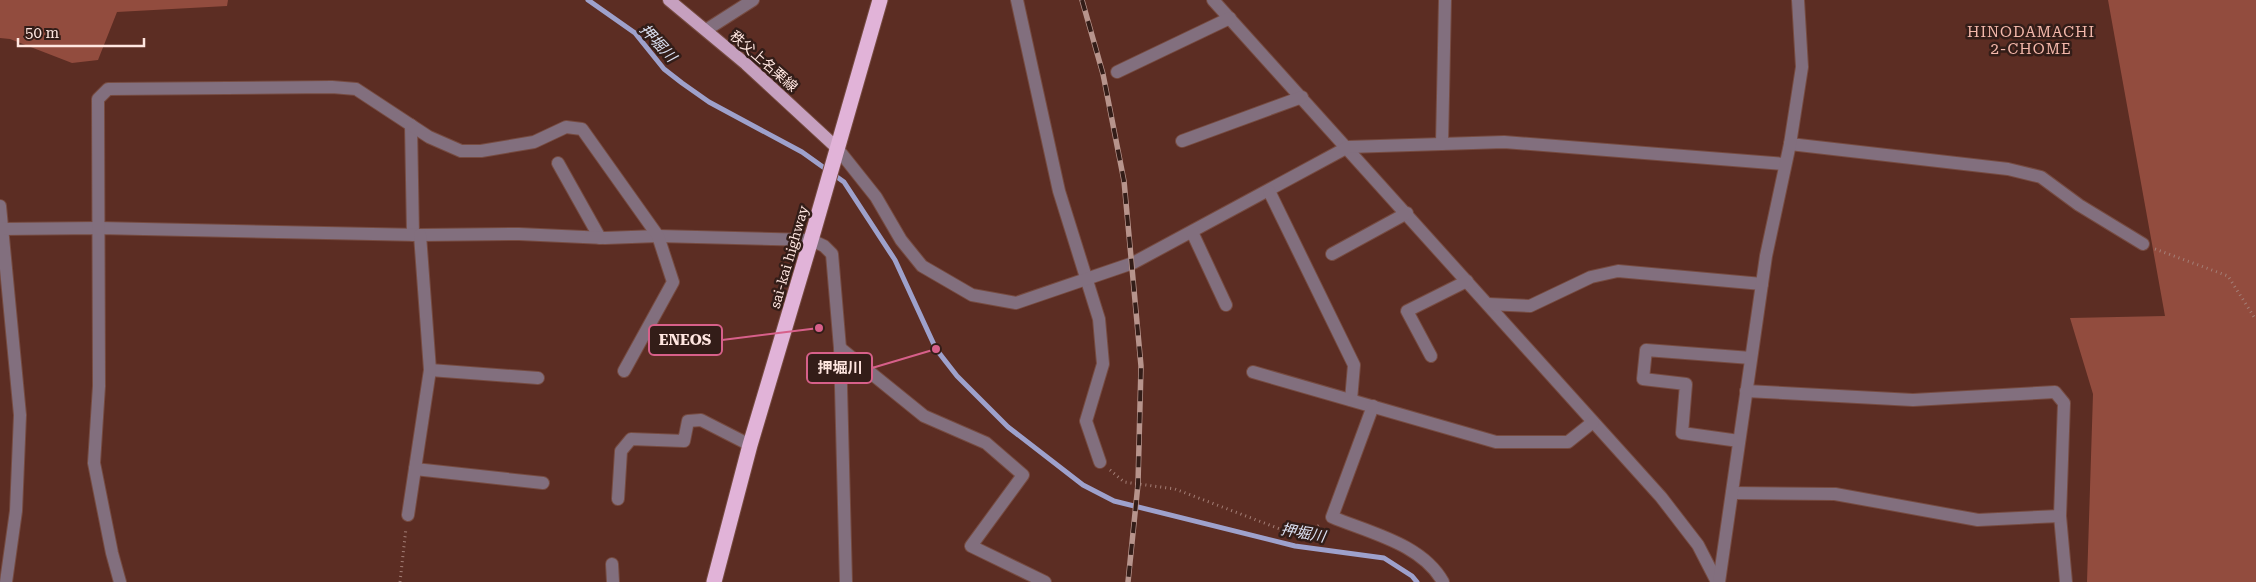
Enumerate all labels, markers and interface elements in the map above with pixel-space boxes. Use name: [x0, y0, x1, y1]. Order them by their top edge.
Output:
scale bar: [18, 15, 144, 47]
water label: 押堀川: [636, 20, 681, 67]
district label: HINODAMACHI 2-CHOME: [1967, 23, 2095, 58]
text: 50 m: [25, 24, 60, 42]
street label: 秩父上名栗線: [727, 27, 801, 95]
street label: sai-kai highway: [767, 203, 812, 310]
callout: ENEOS: [649, 325, 722, 355]
text: ENEOS: [659, 331, 712, 349]
callout: 押堀川: [807, 353, 872, 383]
text: 押堀川: [817, 359, 863, 377]
water label: 押堀川: [1279, 520, 1329, 546]

